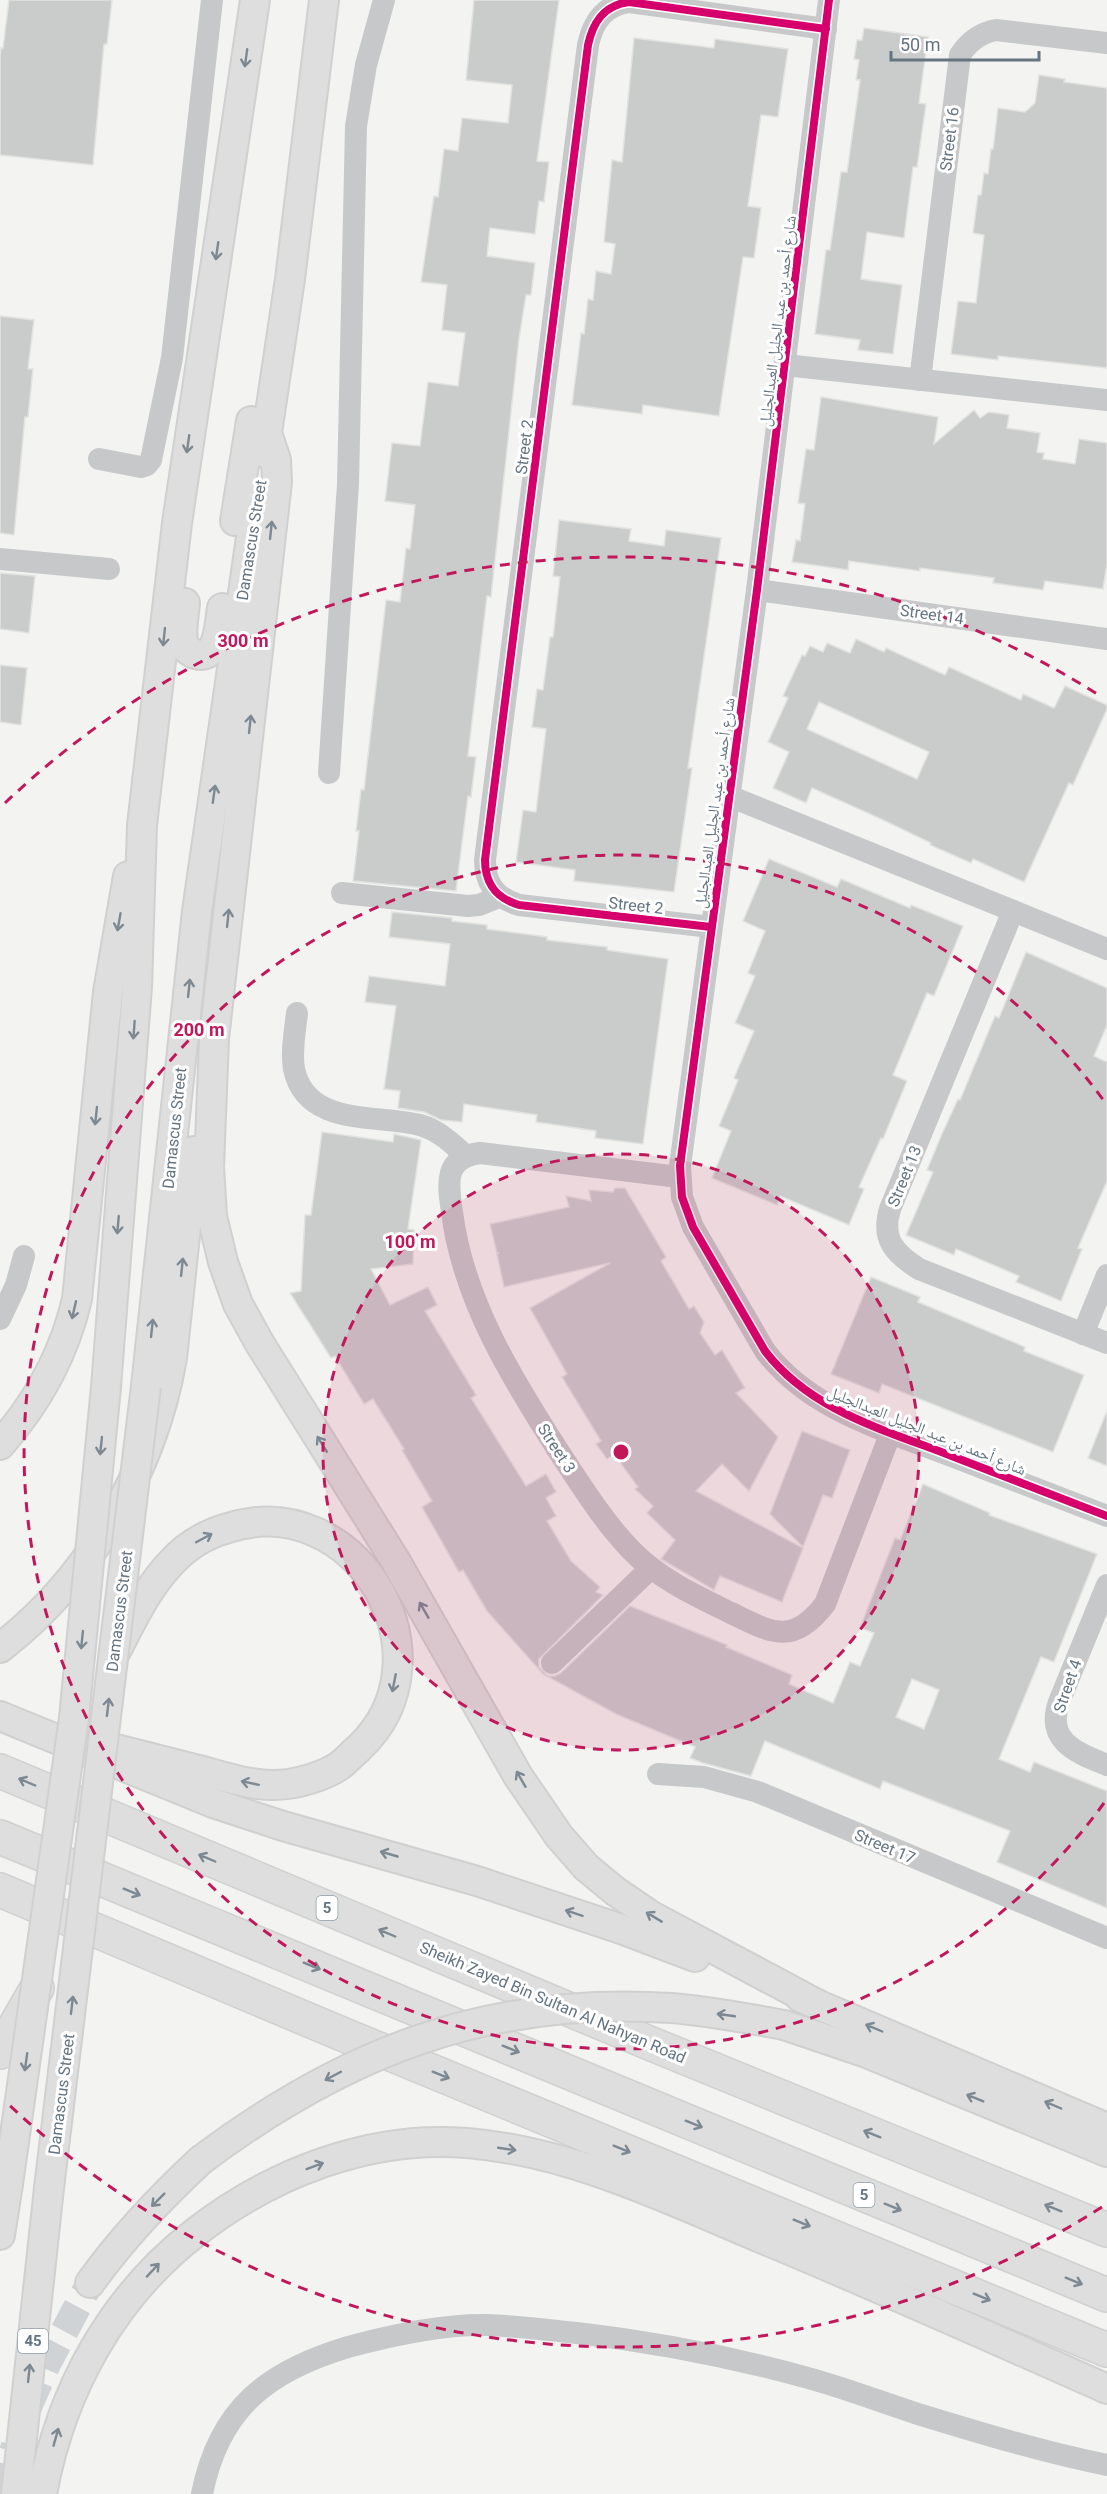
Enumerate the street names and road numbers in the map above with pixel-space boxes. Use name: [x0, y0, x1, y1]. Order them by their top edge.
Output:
street label: Street 16: [936, 106, 963, 172]
street label: شارع أحمد بن عبد الجليل العبدالجليل: [755, 214, 801, 428]
street label: Street 2: [512, 419, 537, 476]
street label: Damascus Street: [233, 478, 270, 602]
street label: Street 14: [899, 601, 965, 628]
street label: شارع أحمد بن عبد الجليل العبدالجليل: [690, 696, 740, 910]
street label: Street 2: [608, 893, 664, 918]
street label: Damascus Street: [159, 1066, 190, 1190]
street label: Street 13: [884, 1143, 925, 1209]
street label: شارع أحمد بن عبد الجليل العبدالجليل: [824, 1382, 1029, 1480]
street label: Street 3: [534, 1420, 580, 1477]
street label: Damascus Street: [103, 1549, 136, 1673]
street label: Street 4: [1050, 1657, 1085, 1715]
street label: Street 17: [852, 1825, 918, 1868]
road number: 5: [316, 1896, 338, 1920]
street label: Sheikh Zayed Bin Sultan Al Nahyan Road: [417, 1938, 689, 2067]
street label: Damascus Street: [45, 2032, 78, 2156]
road number: 5: [854, 2183, 874, 2207]
road number: 45: [18, 2329, 48, 2353]

